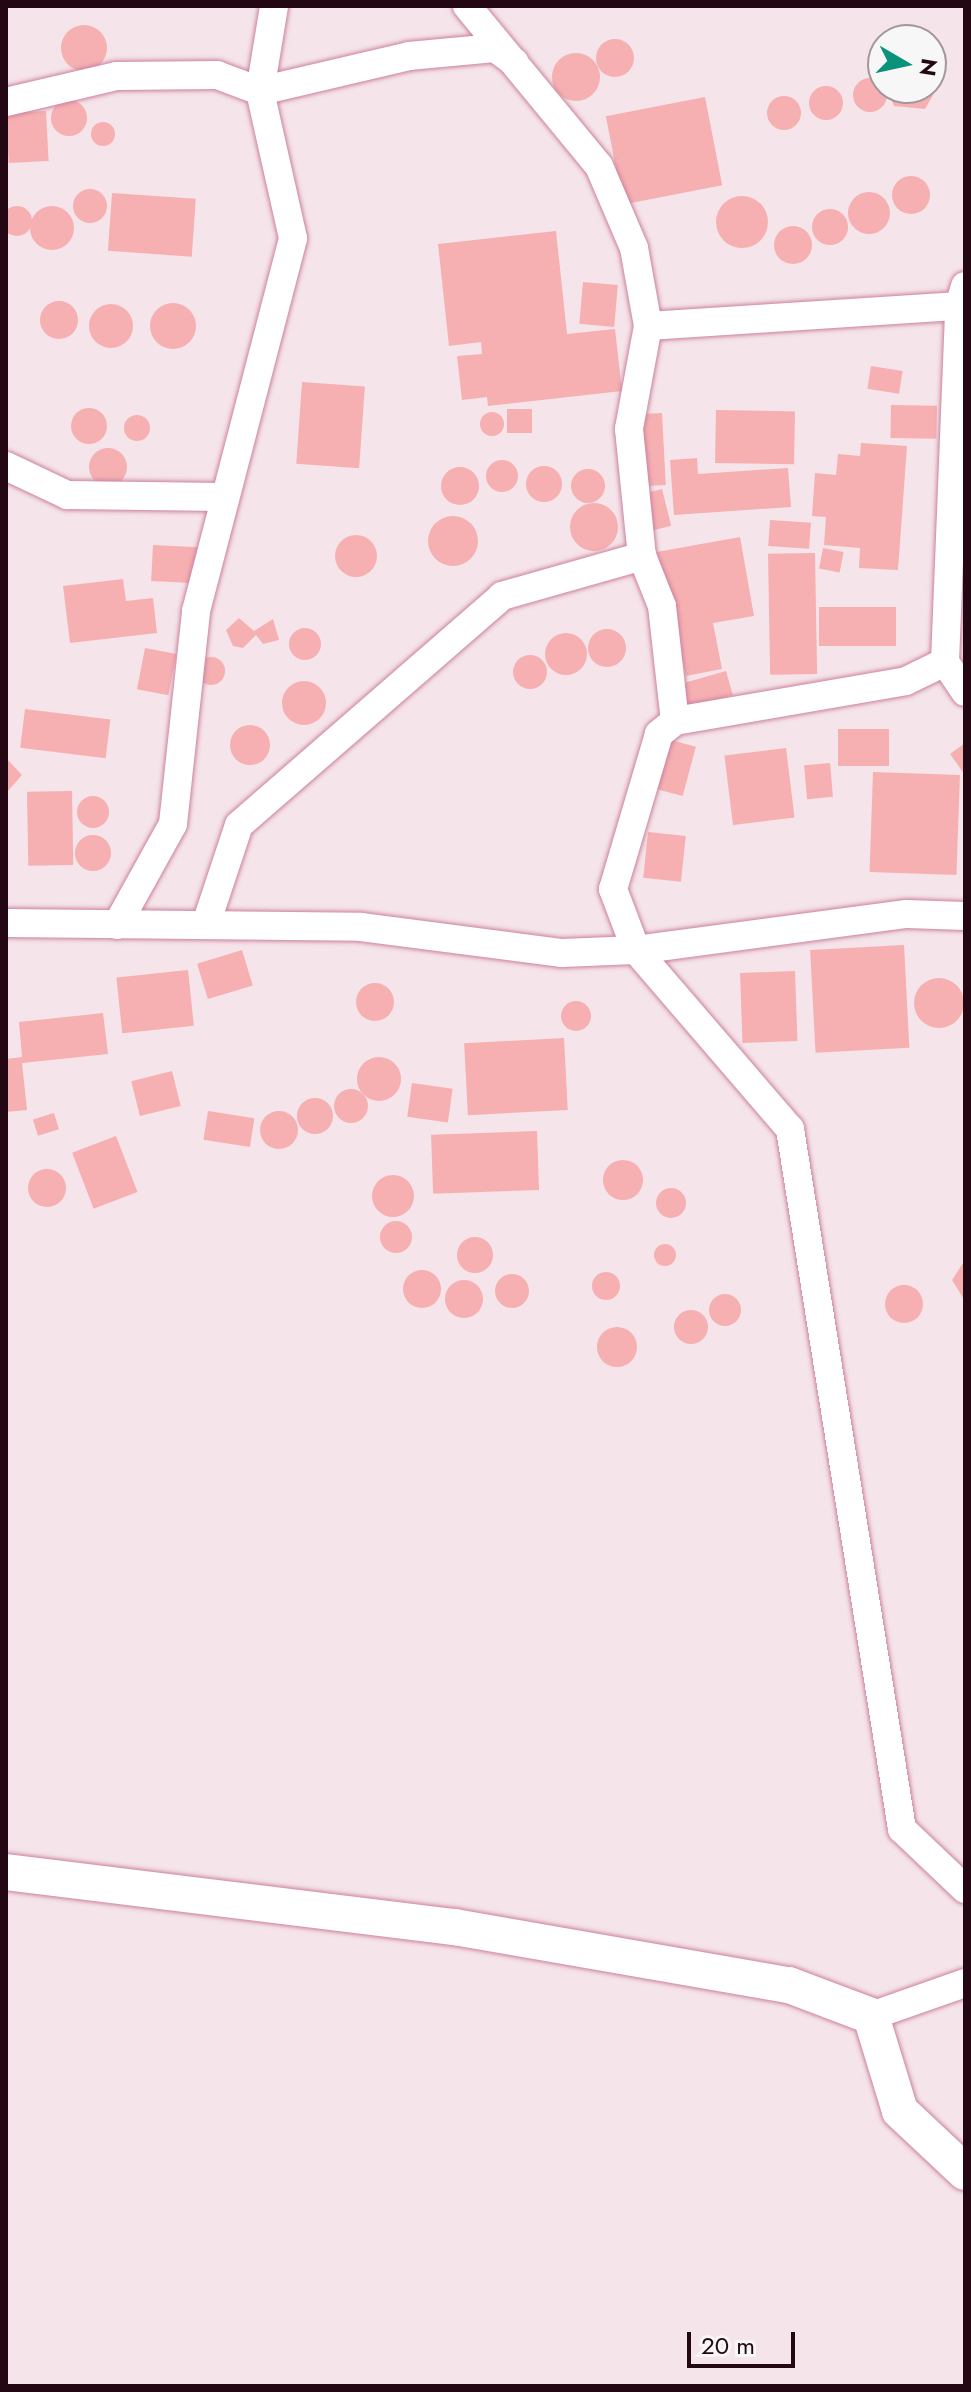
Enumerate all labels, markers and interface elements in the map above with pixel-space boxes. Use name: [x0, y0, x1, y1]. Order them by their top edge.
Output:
north arrow: [867, 24, 947, 104]
text: N: [912, 56, 946, 79]
scale bar: [691, 2316, 799, 2366]
text: 20 m: [701, 2328, 755, 2363]

